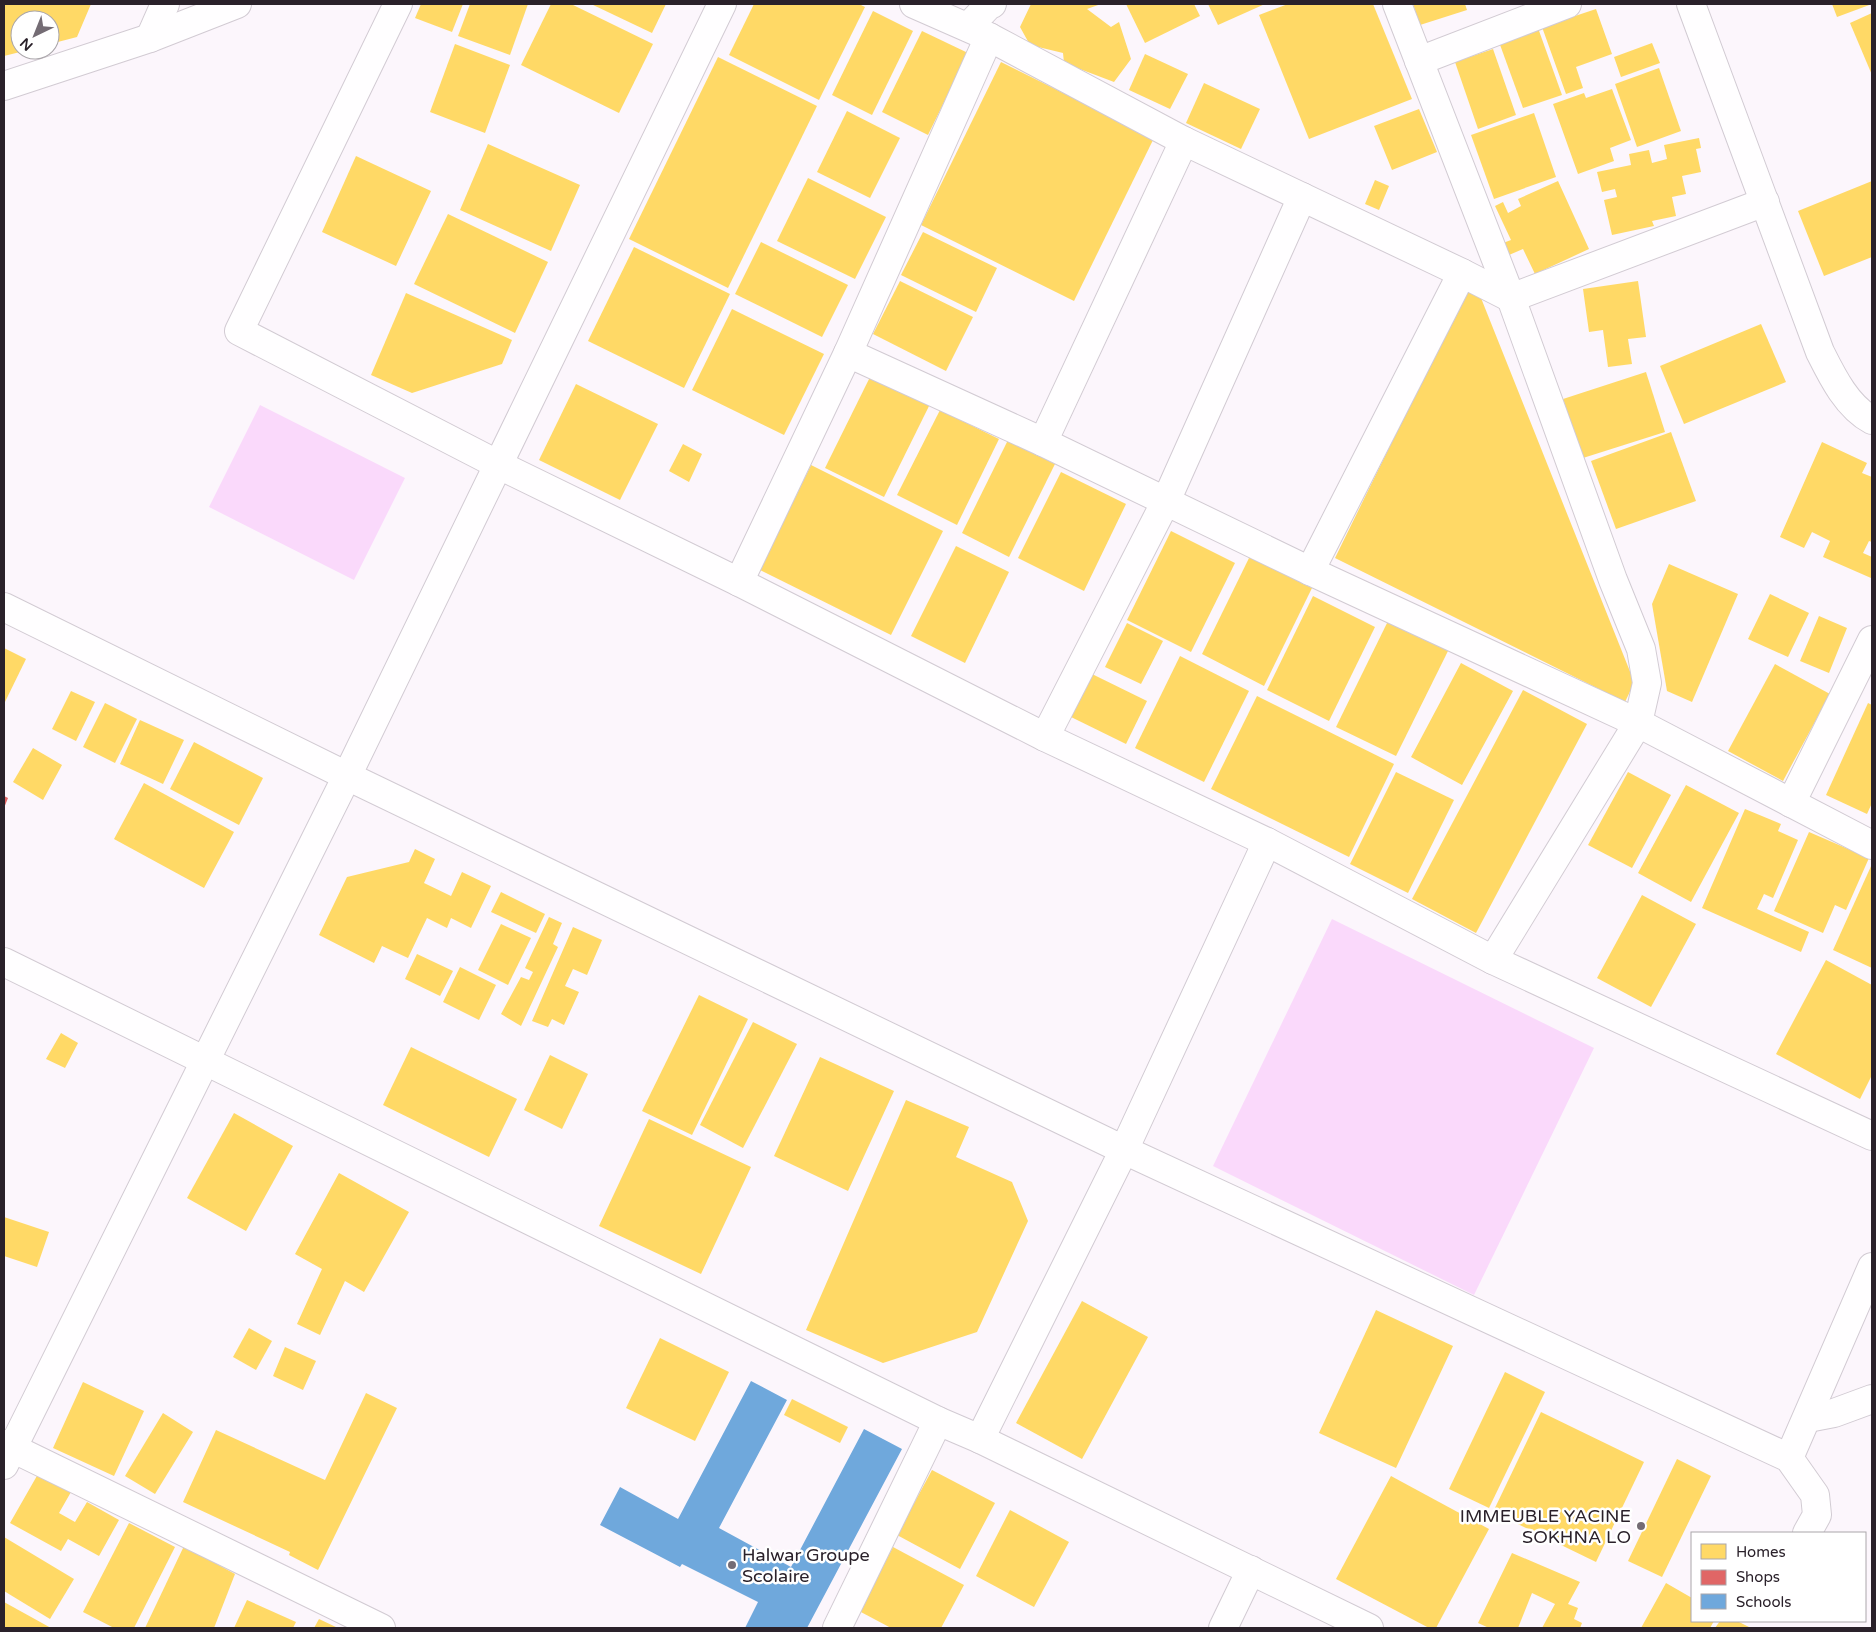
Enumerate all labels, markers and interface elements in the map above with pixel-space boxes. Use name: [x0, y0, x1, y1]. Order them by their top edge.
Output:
north arrow: [10, 10, 60, 60]
text: N: [17, 34, 36, 54]
place label: IMMEUBLE YACINE SOKHNA LO: [1460, 1505, 1631, 1548]
marker: IMMEUBLE YACINE SOKHNA LO: [1635, 1520, 1647, 1532]
legend: [1691, 1532, 1866, 1622]
text: Homes: [1736, 1543, 1786, 1561]
place label: Halwar Groupe Scolaire: [742, 1544, 870, 1587]
marker: Halwar Groupe Scolaire: [726, 1559, 738, 1571]
text: Shops: [1736, 1568, 1780, 1586]
text: Schools: [1736, 1593, 1792, 1611]

